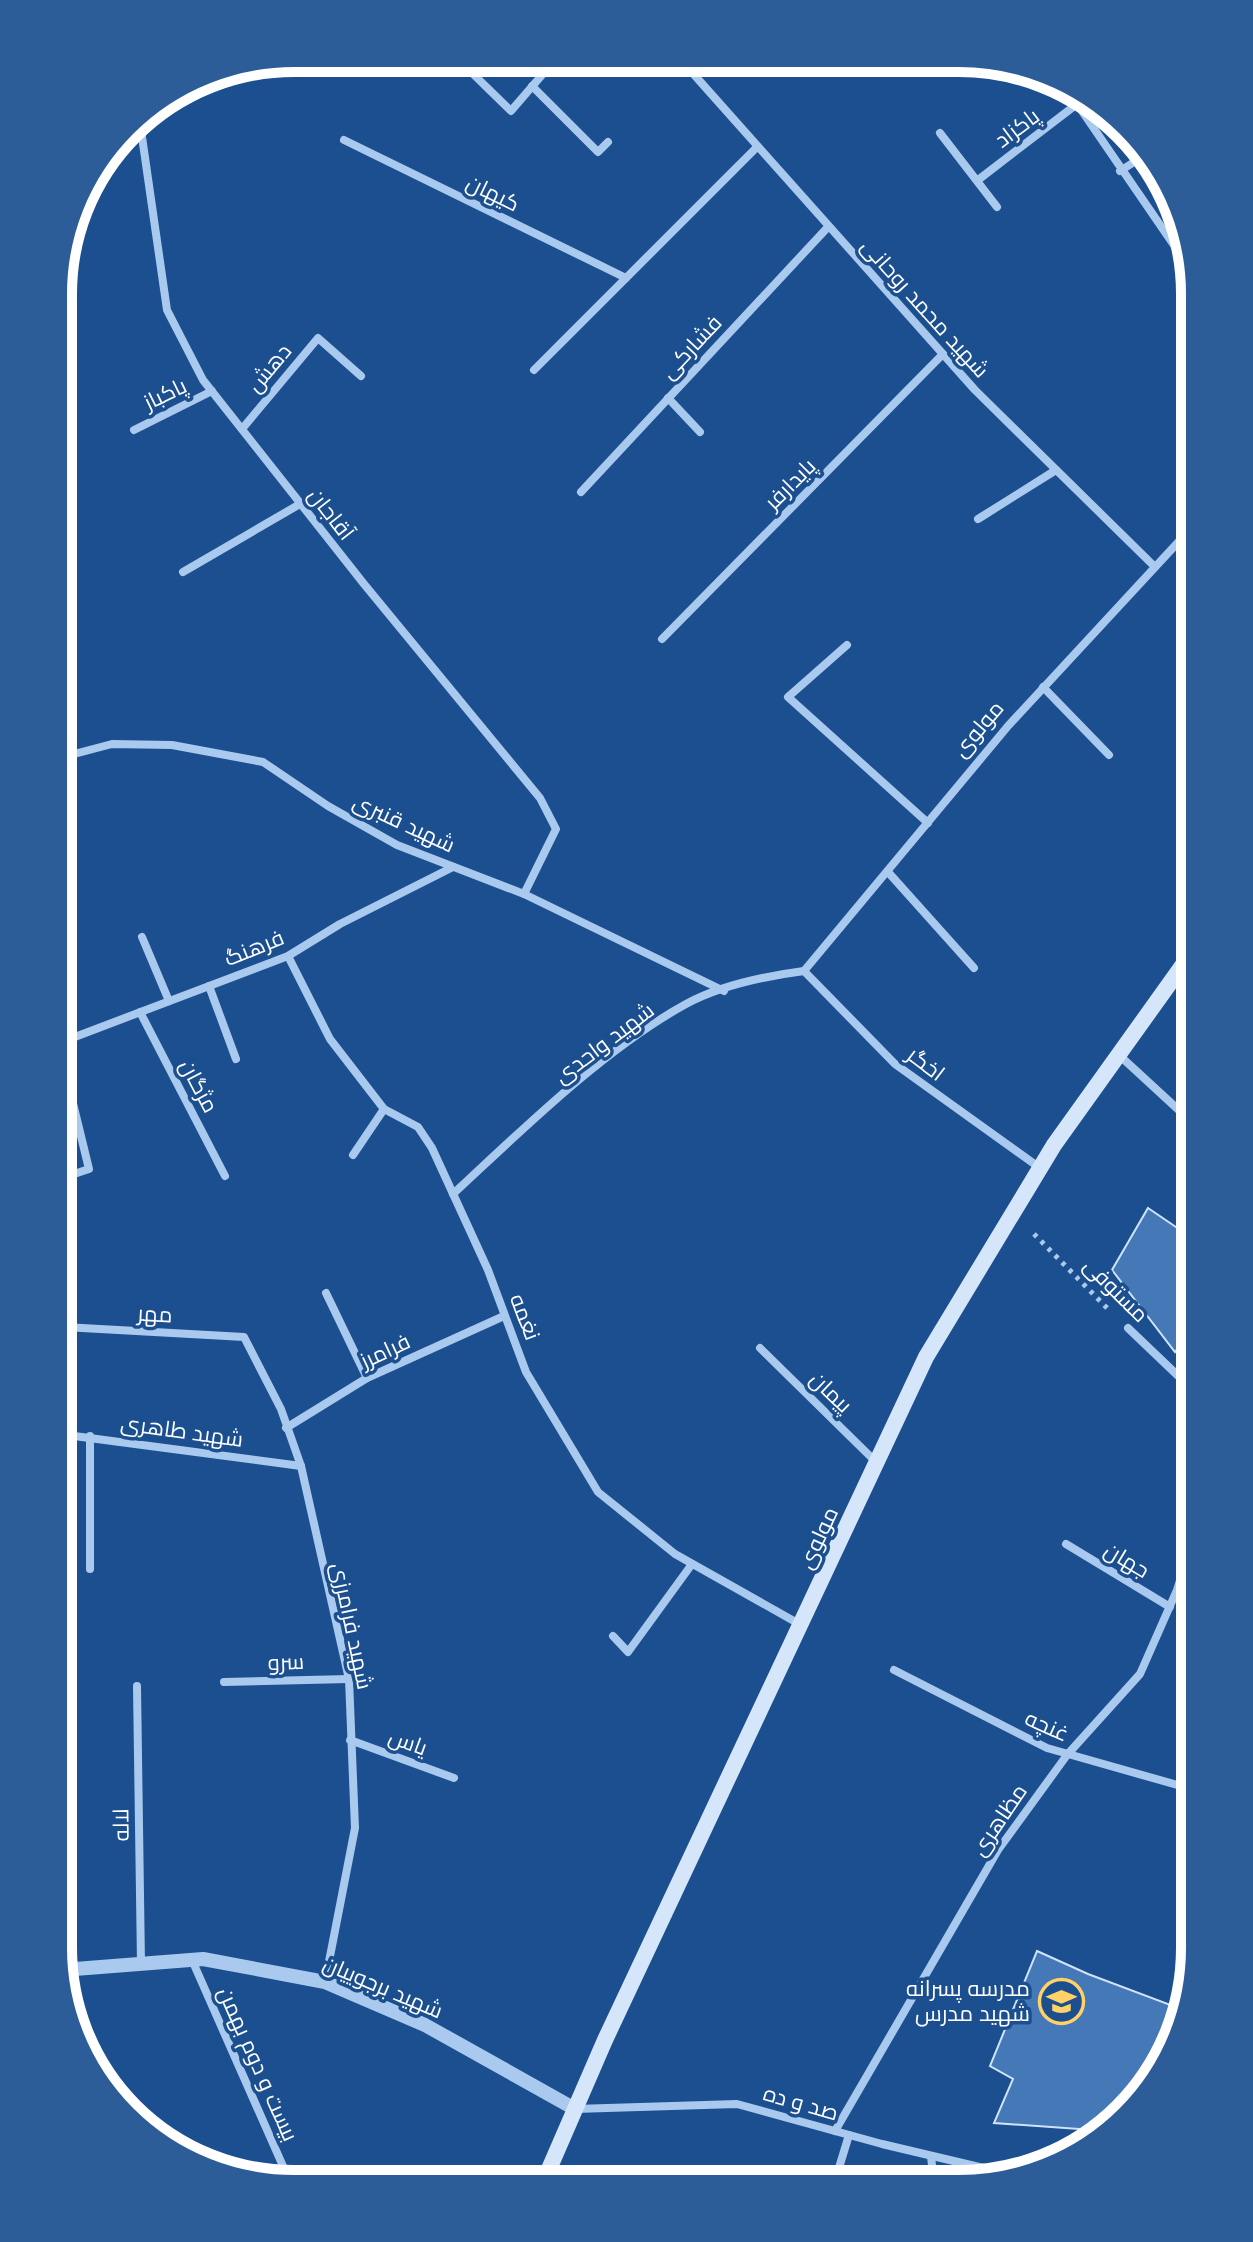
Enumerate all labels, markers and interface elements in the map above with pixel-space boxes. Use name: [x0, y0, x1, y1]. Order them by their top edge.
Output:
street label: پاکزاد: [989, 102, 1045, 154]
street label: کیهان: [462, 169, 524, 217]
street label: شهید محمد روحانی: [855, 233, 995, 383]
street label: فشارکی: [655, 309, 727, 385]
street label: دهش: [241, 338, 297, 398]
street label: پاکباز: [137, 372, 192, 418]
street label: پایدارفر: [757, 453, 822, 517]
street label: آقاجان: [302, 482, 360, 546]
street label: مولوی: [947, 695, 1009, 763]
street label: شهید قنبری: [349, 788, 459, 858]
street label: فرهنگ: [220, 924, 288, 972]
street label: شهید واحدی: [549, 997, 659, 1089]
street label: اخگر: [900, 1040, 950, 1087]
street label: مژگان: [174, 1055, 224, 1117]
street label: مستوفی: [1078, 1252, 1154, 1328]
street label: نغمه: [504, 1290, 546, 1344]
street label: مهر: [135, 1299, 173, 1328]
street label: فرامرز: [354, 1328, 414, 1375]
street label: پیمان: [804, 1365, 858, 1419]
street label: شهید طاهری: [119, 1409, 245, 1453]
street label: مولوی: [792, 1503, 844, 1573]
street label: جهان: [1100, 1536, 1154, 1584]
street label: شهید فرامرزی: [325, 1560, 379, 1692]
street label: سرو: [267, 1648, 305, 1676]
street label: غنچه: [1020, 1704, 1073, 1748]
street label: یاس: [385, 1723, 431, 1761]
street label: مظاهری: [965, 1779, 1033, 1861]
street label: لاله: [107, 1808, 135, 1842]
street label: شهید برجوییان: [319, 1950, 447, 2024]
place label: مدرسه پسرانه شهید مدرس: [906, 1975, 1030, 2027]
school or university icon: مدرسه پسرانه شهید مدرس: [1037, 1977, 1085, 2025]
street label: بیست و دوم بهمن: [210, 1983, 304, 2146]
street label: صد و ده: [760, 2079, 842, 2127]

